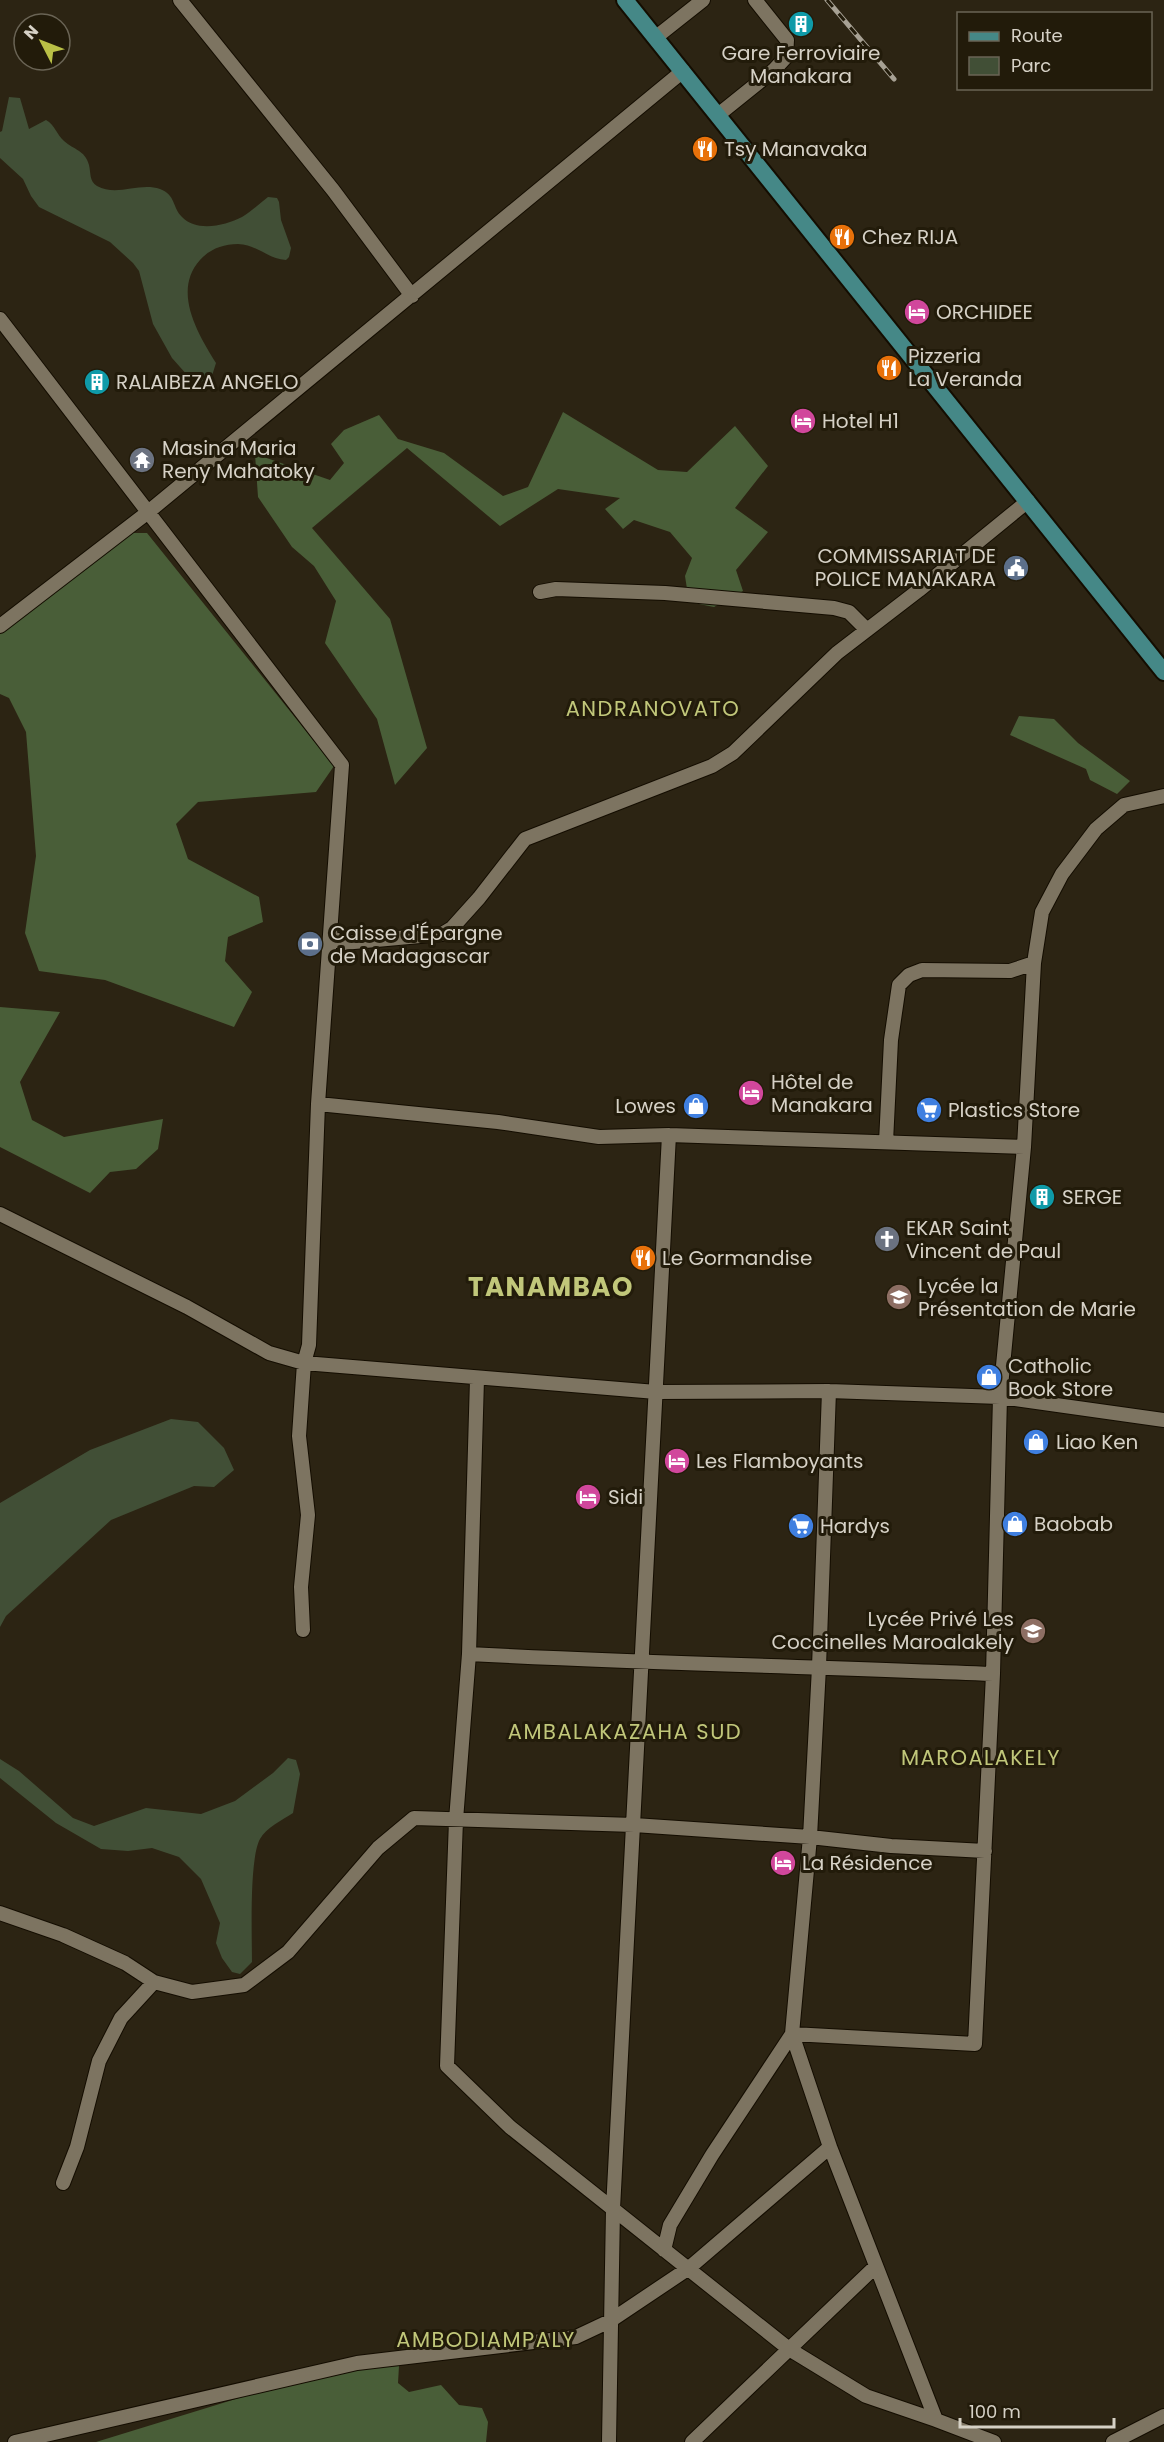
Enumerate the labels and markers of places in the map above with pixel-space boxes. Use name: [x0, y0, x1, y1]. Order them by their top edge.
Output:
building icon: Gare Ferroviaire Manakara: [786, 9, 816, 39]
place label: Gare Ferroviaire Manakara: [722, 39, 880, 90]
restaurant icon: Tsy Manavaka: [690, 134, 720, 164]
place label: Tsy Manavaka: [724, 135, 867, 163]
restaurant icon: Chez RIJA: [827, 222, 857, 252]
place label: Chez RIJA: [862, 223, 958, 251]
hotel icon: ORCHIDEE: [902, 297, 932, 327]
place label: ORCHIDEE: [936, 298, 1033, 326]
place label: Pizzeria La Veranda: [908, 342, 1022, 393]
restaurant icon: Pizzeria La Veranda: [874, 353, 904, 383]
building icon: RALAIBEZA ANGELO: [82, 367, 112, 397]
place label: RALAIBEZA ANGELO: [116, 368, 299, 396]
hotel icon: Hotel H1: [788, 406, 818, 436]
place label: Hotel H1: [822, 407, 899, 435]
place label: Masina Maria Reny Mahatoky: [162, 434, 315, 485]
temple icon: Masina Maria Reny Mahatoky: [127, 445, 157, 475]
place label: COMMISSARIAT DE POLICE MANAKARA: [815, 542, 996, 593]
public building icon: COMMISSARIAT DE POLICE MANAKARA: [1001, 553, 1031, 583]
place label: Caisse d'Épargne de Madagascar: [330, 919, 503, 970]
bank icon: Caisse d'Épargne de Madagascar: [295, 929, 325, 959]
place label: Hôtel de Manakara: [771, 1068, 873, 1119]
hotel icon: Hôtel de Manakara: [736, 1078, 766, 1108]
shop icon: Lowes: [681, 1091, 711, 1121]
place label: Lowes: [615, 1092, 676, 1120]
supermarket icon: Plastics Store: [914, 1095, 944, 1125]
place label: Plastics Store: [948, 1096, 1080, 1124]
building icon: SERGE: [1027, 1182, 1057, 1212]
place label: SERGE: [1062, 1183, 1122, 1211]
place label: EKAR Saint Vincent de Paul: [906, 1214, 1061, 1265]
church icon: EKAR Saint Vincent de Paul: [872, 1224, 902, 1254]
restaurant icon: Le Gormandise: [628, 1243, 658, 1273]
place label: Le Gormandise: [662, 1244, 812, 1272]
place label: Lycée la Présentation de Marie: [918, 1272, 1136, 1323]
school or university icon: Lycée la Présentation de Marie: [884, 1282, 914, 1312]
place label: Catholic Book Store: [1008, 1352, 1113, 1403]
shop icon: Catholic Book Store: [974, 1362, 1004, 1392]
shop icon: Liao Ken: [1021, 1427, 1051, 1457]
place label: Liao Ken: [1056, 1428, 1138, 1456]
hotel icon: Les Flamboyants: [662, 1446, 692, 1476]
place label: Les Flamboyants: [696, 1447, 864, 1475]
hotel icon: Sidi: [573, 1482, 603, 1512]
place label: Sidi: [608, 1483, 643, 1511]
shop icon: Baobab: [1000, 1509, 1030, 1539]
place label: Baobab: [1034, 1510, 1113, 1538]
supermarket icon: Hardys: [786, 1511, 816, 1541]
place label: Hardys: [820, 1512, 890, 1540]
place label: Lycée Privé Les Coccinelles Maroalakely: [772, 1605, 1014, 1656]
school or university icon: Lycée Privé Les Coccinelles Maroalakely: [1018, 1616, 1048, 1646]
hotel icon: La Résidence: [768, 1848, 798, 1878]
place label: La Résidence: [802, 1849, 933, 1877]

